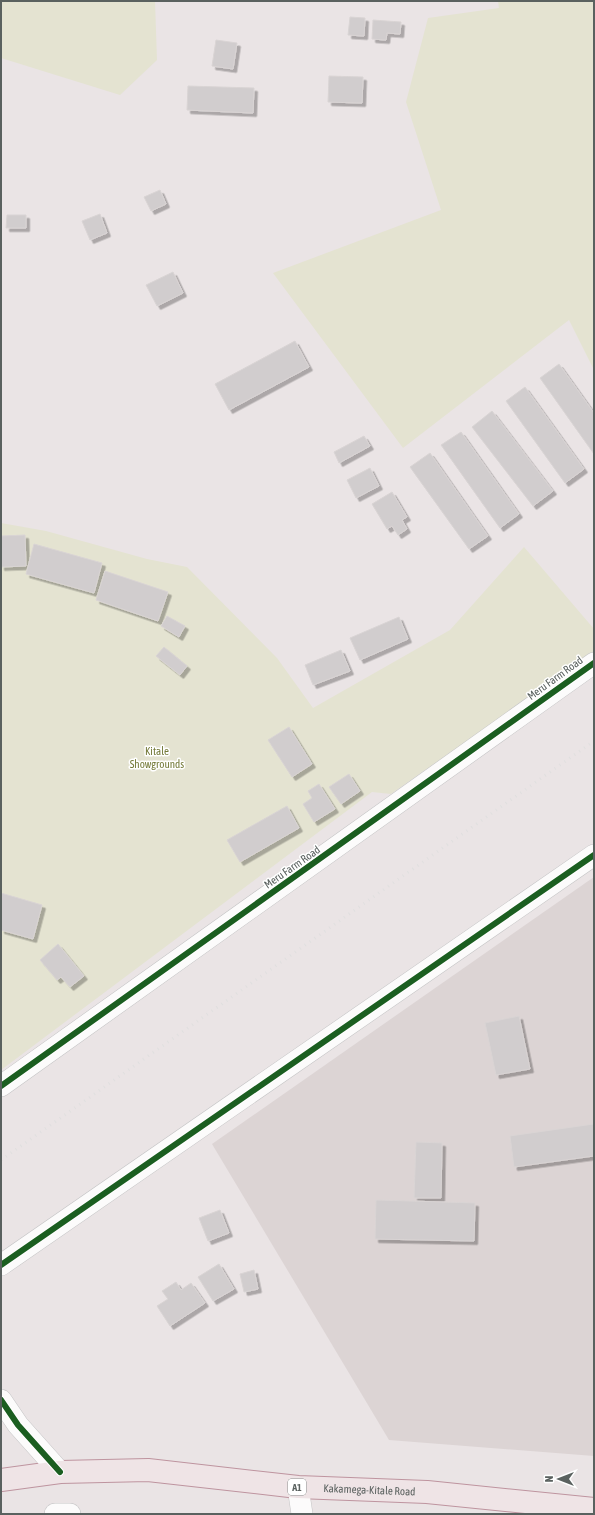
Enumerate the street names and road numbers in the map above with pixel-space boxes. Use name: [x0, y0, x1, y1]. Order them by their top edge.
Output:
street label: Meru Farm Road: [525, 654, 585, 702]
street label: Meru Farm Road: [262, 843, 322, 891]
road number: A1: [288, 1479, 306, 1495]
street label: Kakamega-Kitale Road: [323, 1482, 416, 1498]

